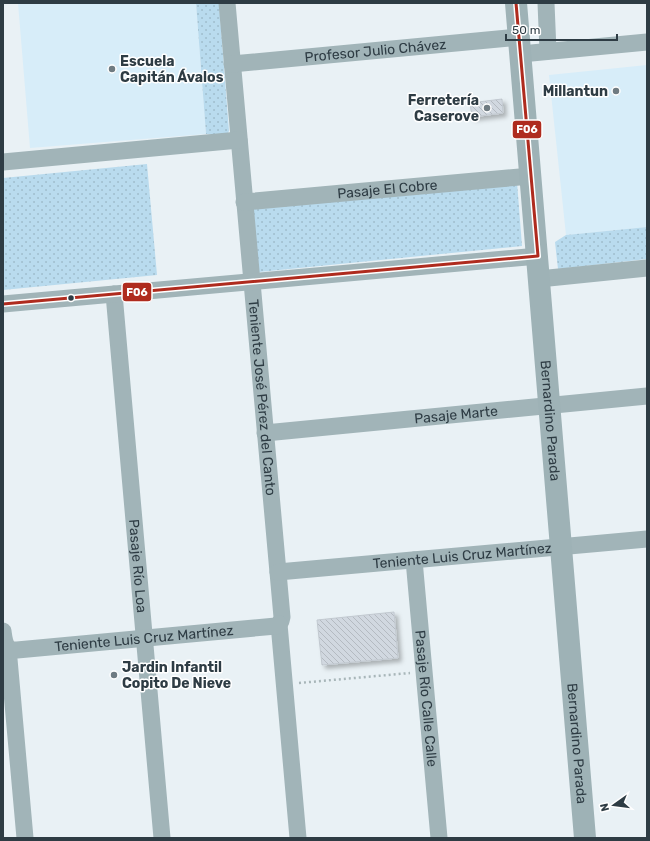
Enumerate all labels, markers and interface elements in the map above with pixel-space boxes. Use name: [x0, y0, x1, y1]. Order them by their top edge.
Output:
scale bar: [506, 16, 617, 42]
text: 50 m: [512, 23, 540, 37]
street label: Profesor Julio Chávez: [304, 36, 447, 66]
place label: Escuela Capitán Ávalos: [120, 53, 224, 86]
marker: Escuela Capitán Ávalos: [107, 64, 117, 74]
place label: Millantun: [543, 83, 608, 100]
marker: Millantun: [611, 86, 621, 96]
place label: Ferretería Caserove: [408, 92, 479, 125]
marker: Ferretería Caserove: [482, 103, 492, 113]
line badge: F06: [512, 120, 542, 139]
text: F06: [516, 123, 538, 136]
street label: Pasaje El Cobre: [337, 176, 438, 203]
line badge: F06: [122, 282, 152, 302]
text: F06: [126, 286, 148, 299]
unlabelled marker: [66, 293, 76, 303]
street label: Teniente José Pérez del Canto: [245, 298, 279, 496]
street label: Bernardino Parada: [537, 359, 563, 482]
street label: Pasaje Marte: [414, 402, 499, 427]
street label: Pasaje Río Loa: [125, 518, 150, 614]
street label: Teniente Luis Cruz Martínez: [372, 540, 553, 572]
street label: Teniente Luis Cruz Martínez: [54, 622, 234, 655]
street label: Pasaje Río Calle Calle: [411, 629, 441, 768]
place label: Jardin Infantil Copito De Nieve: [122, 659, 231, 692]
marker: Jardin Infantil Copito De Nieve: [109, 670, 119, 680]
street label: Bernardino Parada: [563, 682, 590, 805]
north arrow: [594, 785, 634, 825]
text: N: [597, 802, 612, 813]

